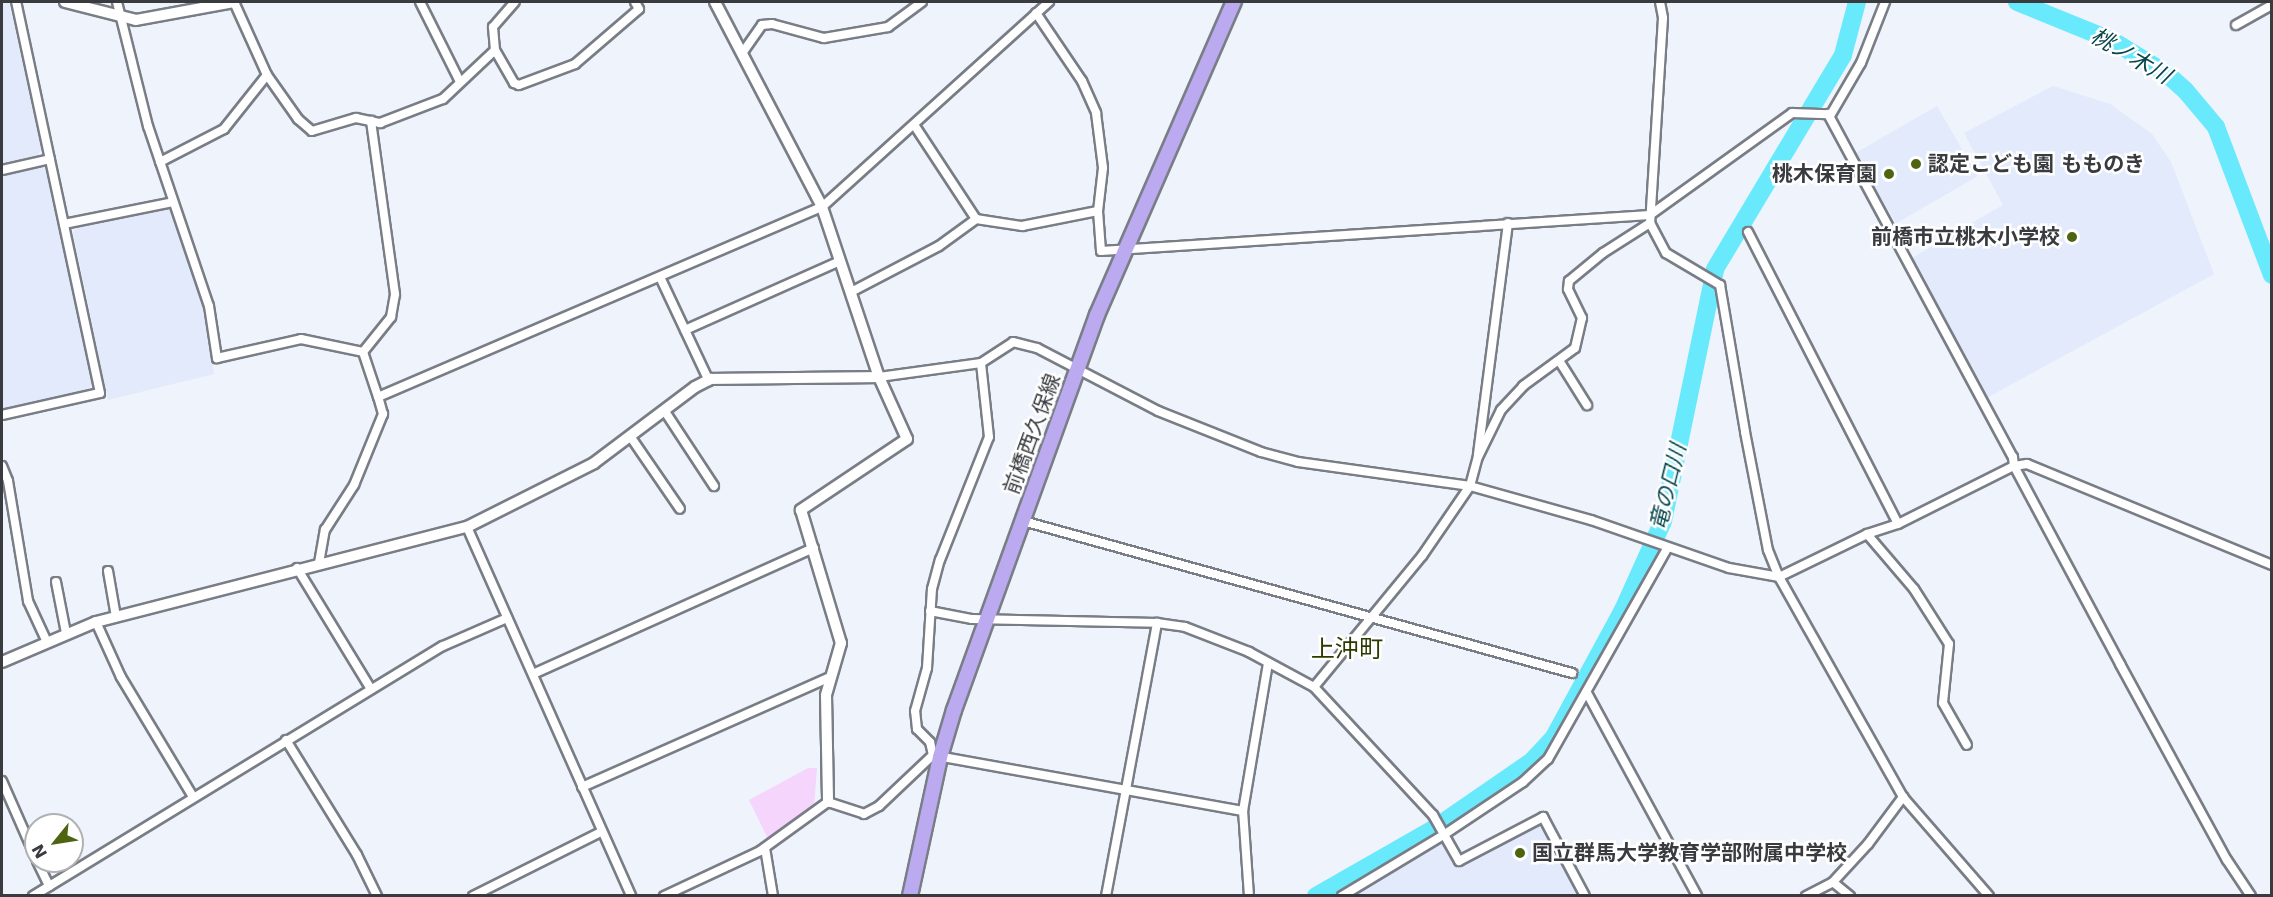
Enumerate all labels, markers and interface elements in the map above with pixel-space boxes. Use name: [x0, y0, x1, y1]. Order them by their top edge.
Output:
water label: 桃ノ木川: [2086, 23, 2176, 89]
place label: 認定こども園 もものき: [1928, 151, 2145, 177]
marker: 認定こども園 もものき: [1909, 157, 1923, 171]
place label: 桃木保育園: [1772, 161, 1877, 187]
marker: 桃木保育園: [1882, 167, 1896, 181]
place label: 前橋市立桃木小学校: [1871, 224, 2060, 250]
marker: 前橋市立桃木小学校: [2065, 230, 2079, 244]
street label: 前橋西久保線: [999, 370, 1065, 498]
water label: 竜の口川: [1645, 441, 1691, 533]
district label: 上沖町: [1311, 636, 1383, 664]
north arrow: [24, 813, 84, 873]
place label: 国立群馬大学教育学部附属中学校: [1532, 840, 1847, 866]
text: N: [28, 841, 51, 862]
marker: 国立群馬大学教育学部附属中学校: [1513, 846, 1527, 860]

